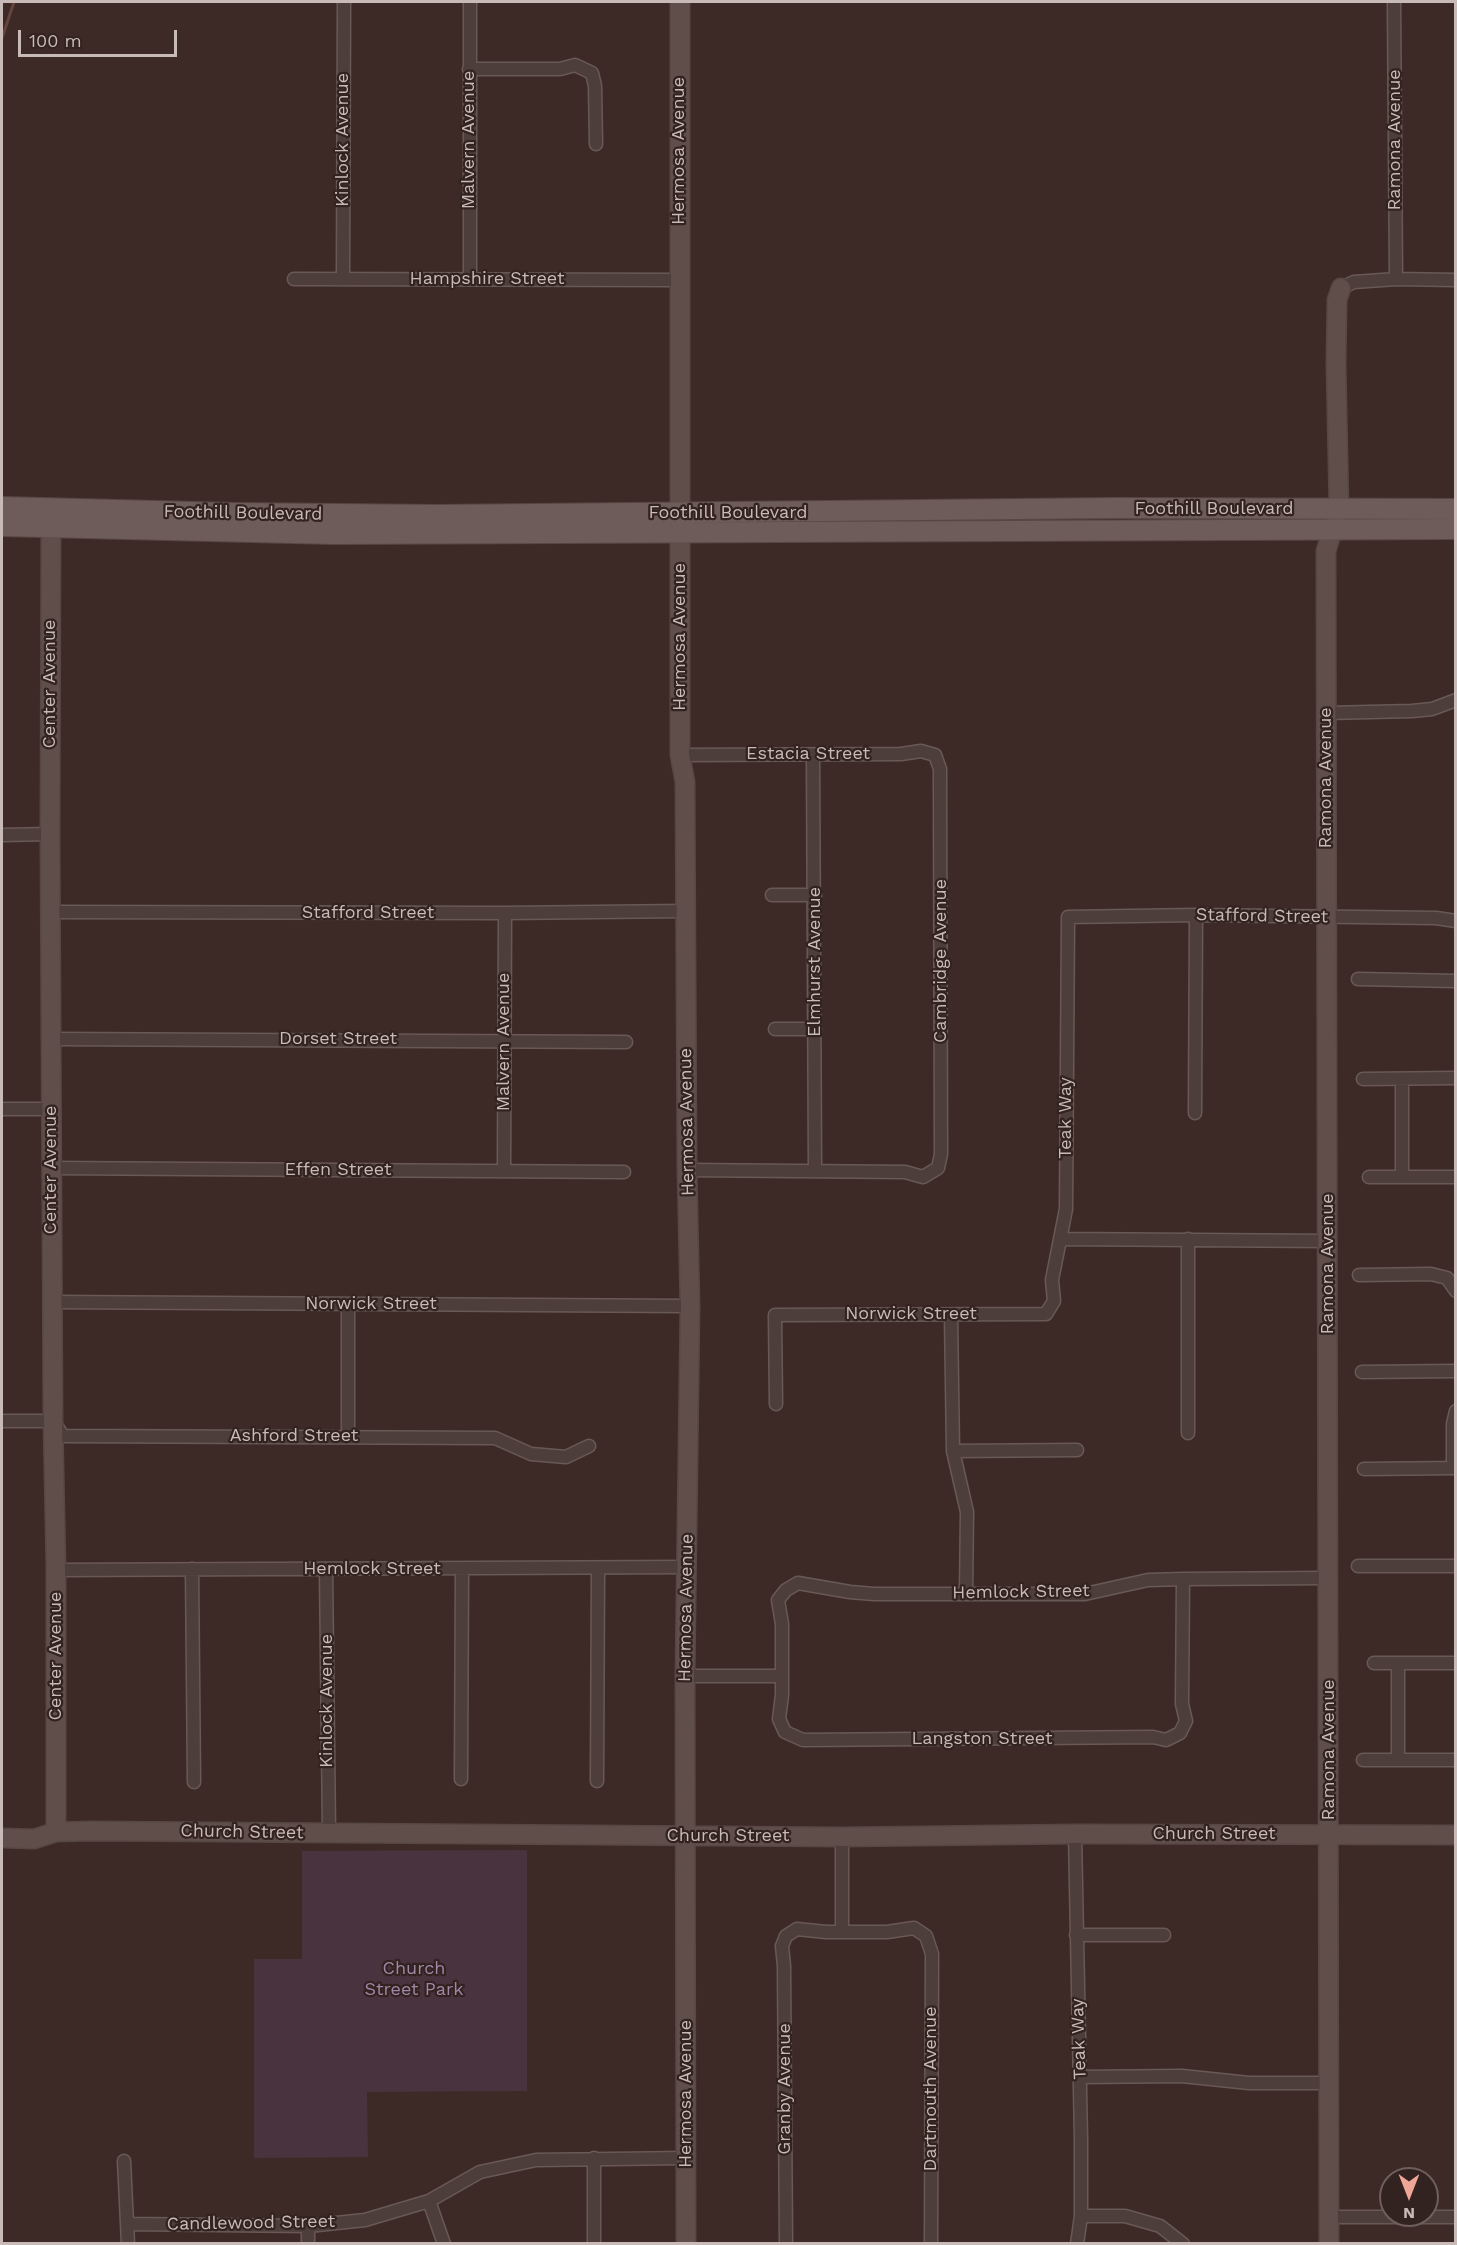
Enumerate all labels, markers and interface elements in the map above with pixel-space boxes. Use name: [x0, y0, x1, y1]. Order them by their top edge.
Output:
scale bar: [21, 18, 180, 56]
text: 100 m: [29, 30, 82, 51]
street label: Ramona Avenue: [1384, 69, 1406, 211]
street label: Malvern Avenue: [458, 71, 480, 209]
street label: Kinlock Avenue: [332, 73, 354, 207]
street label: Hermosa Avenue: [668, 77, 690, 225]
street label: Hampshire Street: [410, 268, 564, 290]
street label: Foothill Boulevard: [1134, 498, 1294, 520]
street label: Foothill Boulevard: [163, 501, 323, 525]
street label: Foothill Boulevard: [648, 502, 808, 524]
street label: Hermosa Avenue: [669, 563, 691, 711]
street label: Center Avenue: [39, 620, 61, 748]
street label: Ramona Avenue: [1315, 707, 1337, 849]
street label: Estacia Street: [746, 743, 870, 765]
street label: Cambridge Avenue: [930, 879, 952, 1043]
street label: Elmhurst Avenue: [804, 887, 826, 1037]
street label: Stafford Street: [302, 902, 434, 924]
street label: Stafford Street: [1196, 904, 1328, 928]
street label: Malvern Avenue: [493, 973, 515, 1111]
street label: Dorset Street: [279, 1028, 397, 1050]
street label: Hermosa Avenue: [675, 1048, 699, 1196]
street label: Teak Way: [1055, 1077, 1077, 1159]
street label: Center Avenue: [40, 1106, 62, 1234]
street label: Effen Street: [285, 1159, 391, 1181]
street label: Ramona Avenue: [1317, 1193, 1339, 1335]
street label: Norwick Street: [305, 1293, 437, 1315]
street label: Norwick Street: [845, 1303, 977, 1325]
street label: Ashford Street: [230, 1425, 358, 1447]
street label: Hermosa Avenue: [674, 1534, 698, 1682]
street label: Hemlock Street: [303, 1558, 441, 1580]
street label: Hemlock Street: [952, 1580, 1090, 1604]
street label: Center Avenue: [45, 1592, 67, 1720]
street label: Kinlock Avenue: [316, 1634, 338, 1768]
street label: Ramona Avenue: [1318, 1679, 1340, 1821]
street label: Langston Street: [912, 1728, 1052, 1750]
street label: Church Street: [180, 1820, 304, 1844]
street label: Church Street: [1152, 1823, 1276, 1845]
street label: Church Street: [666, 1825, 790, 1847]
park label: Church Street Park: [364, 1958, 464, 2000]
street label: Teak Way: [1067, 1998, 1091, 2080]
street label: Dartmouth Avenue: [920, 2006, 942, 2172]
street label: Hermosa Avenue: [675, 2020, 697, 2168]
street label: Granby Avenue: [774, 2023, 796, 2155]
north arrow: [1379, 2167, 1439, 2227]
text: N: [1403, 2204, 1415, 2223]
street label: Candlewood Street: [167, 2211, 335, 2235]

